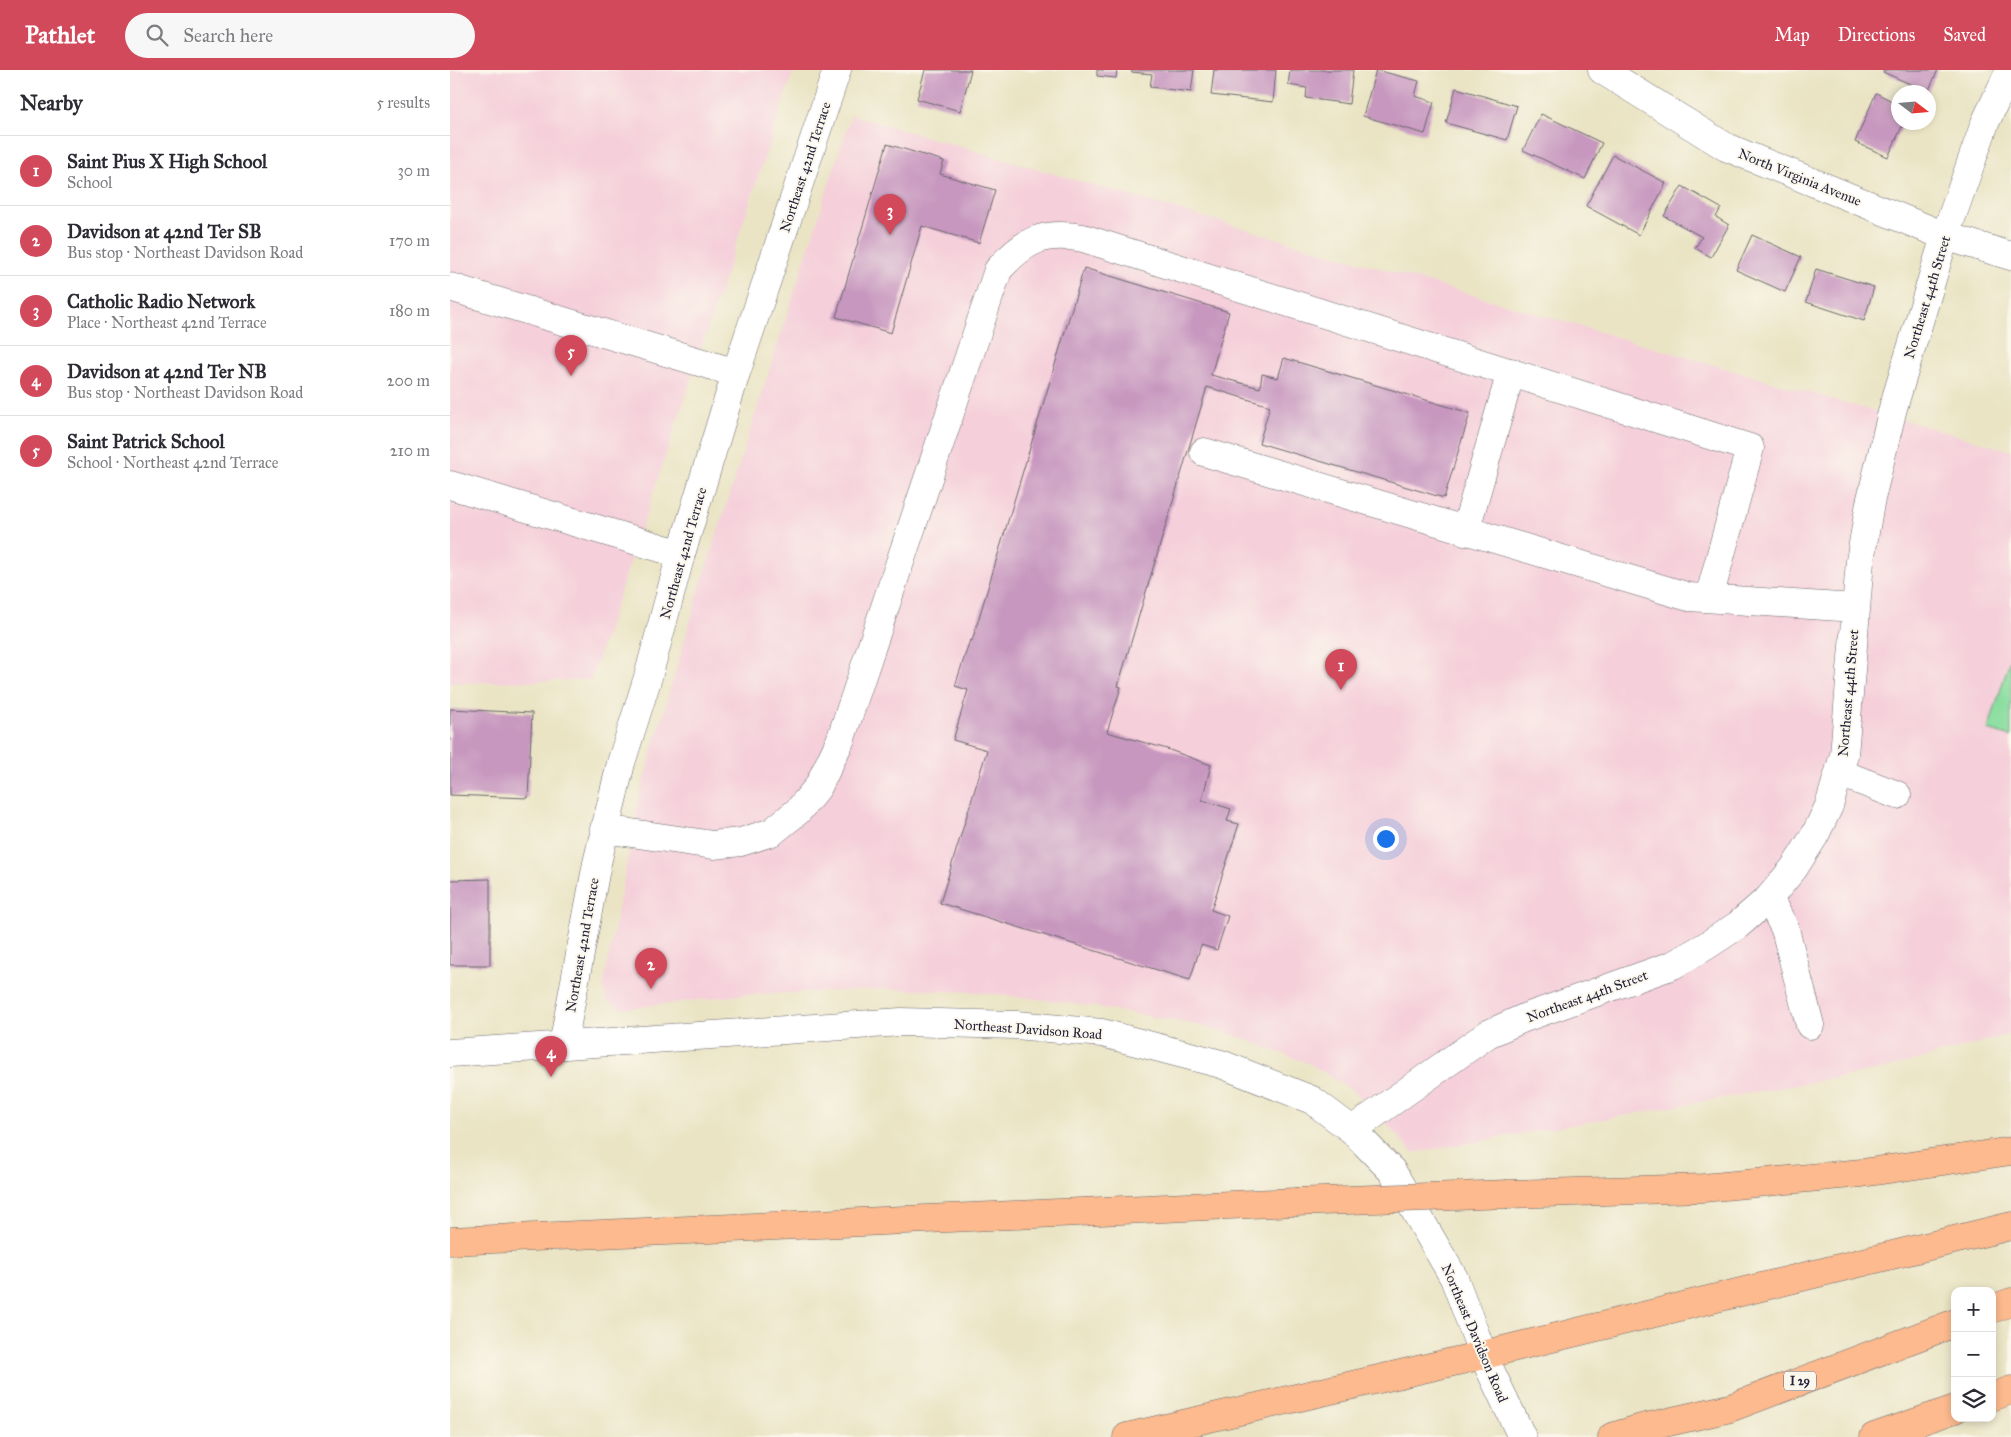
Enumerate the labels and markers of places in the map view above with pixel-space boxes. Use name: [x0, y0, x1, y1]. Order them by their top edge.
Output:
pin: 3: [874, 194, 906, 235]
pin: 5: [555, 335, 587, 376]
pin: 1: [1325, 649, 1357, 690]
pin: 2: [635, 948, 667, 989]
pin: 4: [535, 1036, 567, 1077]

